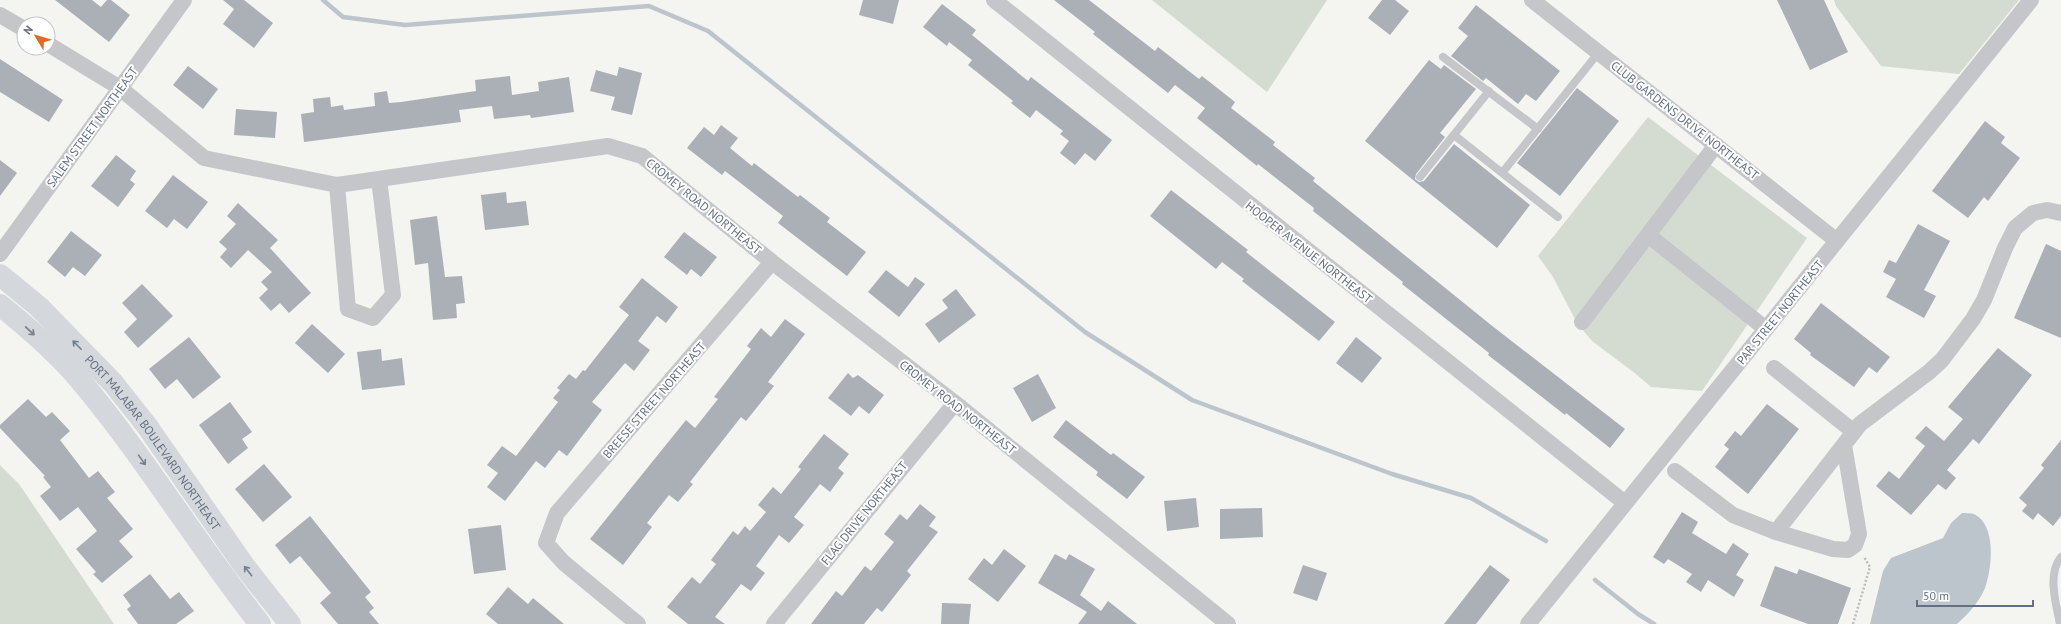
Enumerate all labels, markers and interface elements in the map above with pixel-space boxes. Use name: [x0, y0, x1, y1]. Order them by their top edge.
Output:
north arrow: [16, 16, 56, 56]
text: N: [20, 23, 36, 37]
street label: CLUB GARDENS DRIVE NORTHEAST: [1608, 58, 1762, 183]
street label: SALEM STREET NORTHEAST: [43, 64, 141, 190]
street label: CROMEY ROAD NORTHEAST: [643, 155, 765, 257]
street label: HOOPER AVENUE NORTHEAST: [1243, 198, 1376, 306]
street label: PAR STREET NORTHEAST: [1733, 257, 1827, 367]
one-way arrow: [25, 326, 35, 335]
street label: BREESE STREET NORTHEAST: [599, 338, 709, 461]
one-way arrow: [72, 340, 82, 350]
street label: PORT MALABAR BOULEVARD NORTHEAST: [82, 352, 225, 533]
street label: CROMEY ROAD NORTHEAST: [897, 357, 1019, 457]
one-way arrow: [138, 454, 146, 465]
street label: FLAG DRIVE NORTHEAST: [818, 458, 910, 568]
one-way arrow: [244, 566, 252, 577]
scale bar: [1917, 582, 2033, 608]
text: 50 m: [1923, 588, 1949, 603]

